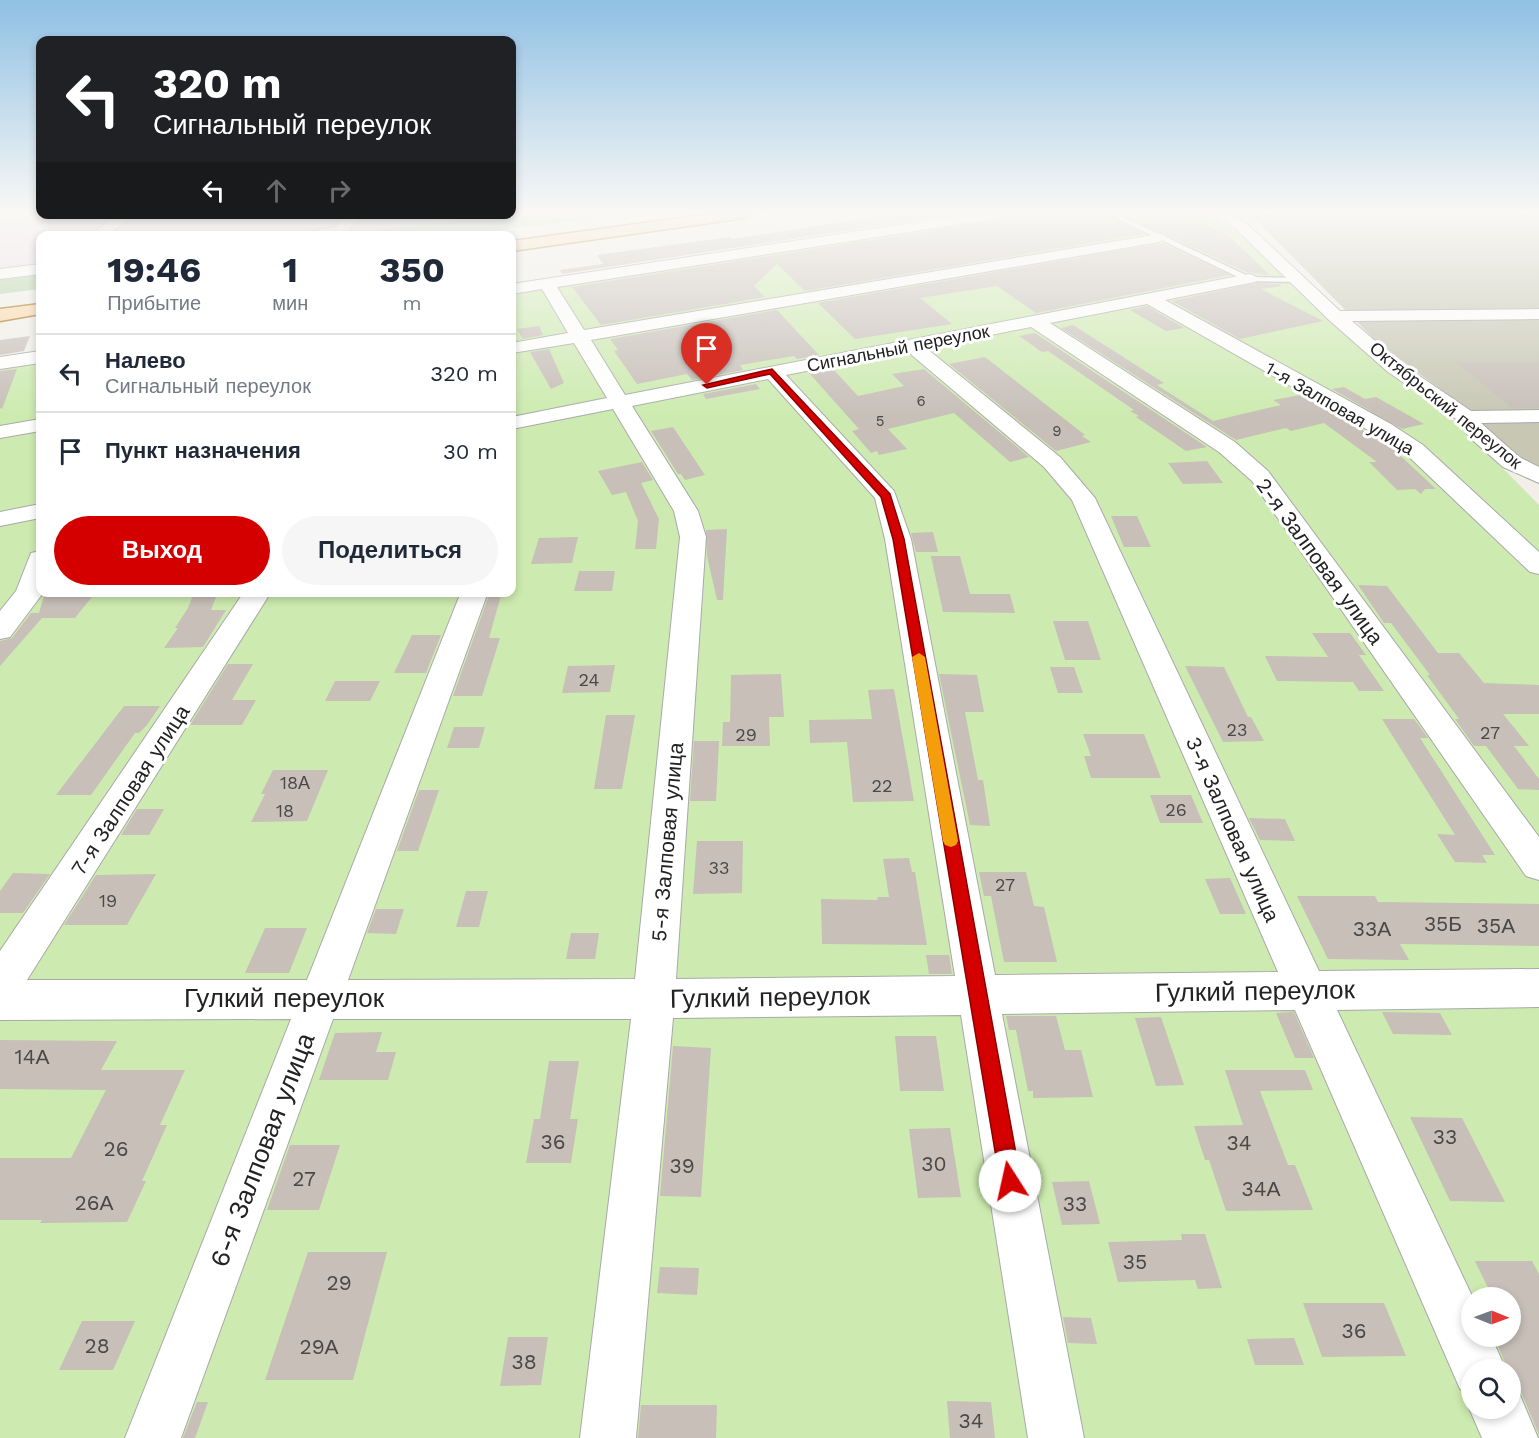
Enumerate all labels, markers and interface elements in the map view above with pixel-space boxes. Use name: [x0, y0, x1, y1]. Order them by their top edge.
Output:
text: 320 m: [153, 59, 282, 108]
icon: left: [54, 60, 132, 138]
text: Сигнальный переулок: [153, 109, 431, 141]
icon: left: [197, 174, 230, 207]
icon: ahead: [260, 174, 293, 207]
icon: right: [323, 174, 356, 207]
text: 19:46: [107, 249, 201, 291]
text: 1: [282, 249, 298, 291]
text: 350: [379, 249, 445, 291]
text: Прибытие: [107, 291, 201, 315]
text: мин: [272, 291, 308, 315]
text: m: [403, 291, 422, 315]
street label: Сигнальный переулок: [805, 320, 991, 376]
pin: [681, 323, 732, 385]
icon: arrive: [690, 332, 723, 365]
street label: Октябрьский переулок: [1366, 337, 1526, 473]
text: Налево: [105, 348, 186, 373]
icon: left: [54, 357, 87, 390]
street label: 1-я Залповая улица: [1262, 357, 1419, 460]
text: 320 m: [430, 361, 498, 386]
text: Сигнальный переулок: [105, 374, 311, 398]
house number: 6: [916, 392, 926, 410]
house number: 5: [876, 412, 884, 430]
house number: 9: [1052, 422, 1062, 440]
icon: arrive: [54, 435, 87, 468]
text: Пункт назначения: [105, 438, 301, 463]
text: 30 m: [443, 439, 498, 464]
street label: 2-я Залповая улица: [1251, 473, 1389, 649]
button: Выход: [54, 516, 270, 585]
button: Поделиться: [282, 516, 498, 585]
house number: 24: [579, 669, 599, 690]
street label: 7-я Залповая улица: [65, 700, 195, 880]
house number: 23: [1227, 719, 1248, 740]
house number: 27: [1480, 722, 1500, 743]
house number: 29: [735, 724, 757, 745]
street label: 3-я Залповая улица: [1181, 733, 1285, 926]
street label: 5-я Залповая улица: [646, 741, 688, 943]
house number: 18А: [280, 772, 310, 793]
house number: 22: [872, 775, 893, 796]
house number: 26: [1165, 799, 1187, 820]
house number: 18: [276, 800, 294, 821]
house number: 33: [709, 857, 730, 878]
house number: 27: [995, 874, 1015, 895]
house number: 19: [99, 890, 117, 911]
house number: 35Б: [1424, 911, 1462, 936]
house number: 35А: [1477, 913, 1515, 938]
house number: 33А: [1353, 916, 1391, 941]
street label: Гулкий переулок: [1155, 974, 1356, 1008]
street label: Гулкий переулок: [670, 980, 871, 1014]
street label: Гулкий переулок: [184, 983, 385, 1013]
street label: 6-я Залповая улица: [204, 1028, 321, 1271]
house number: 14А: [14, 1044, 50, 1069]
house number: 33: [1433, 1124, 1457, 1149]
house number: 36: [540, 1129, 566, 1154]
house number: 34: [1226, 1130, 1252, 1155]
house number: 26: [103, 1136, 129, 1161]
position arrow: [978, 1149, 1042, 1213]
house number: 30: [921, 1151, 947, 1176]
house number: 39: [669, 1153, 695, 1178]
house number: 27: [292, 1166, 316, 1191]
house number: 34А: [1241, 1176, 1281, 1201]
house number: 26А: [74, 1190, 114, 1215]
house number: 33: [1063, 1191, 1087, 1216]
house number: 35: [1123, 1249, 1147, 1274]
house number: 29: [326, 1270, 352, 1295]
north arrow: [1461, 1287, 1521, 1347]
map controls: [1461, 1287, 1521, 1419]
house number: 36: [1341, 1318, 1367, 1343]
house number: 28: [84, 1333, 110, 1358]
house number: 29А: [299, 1334, 339, 1359]
house number: 38: [511, 1349, 537, 1374]
button: search: [1461, 1359, 1521, 1419]
house number: 34: [958, 1408, 984, 1433]

